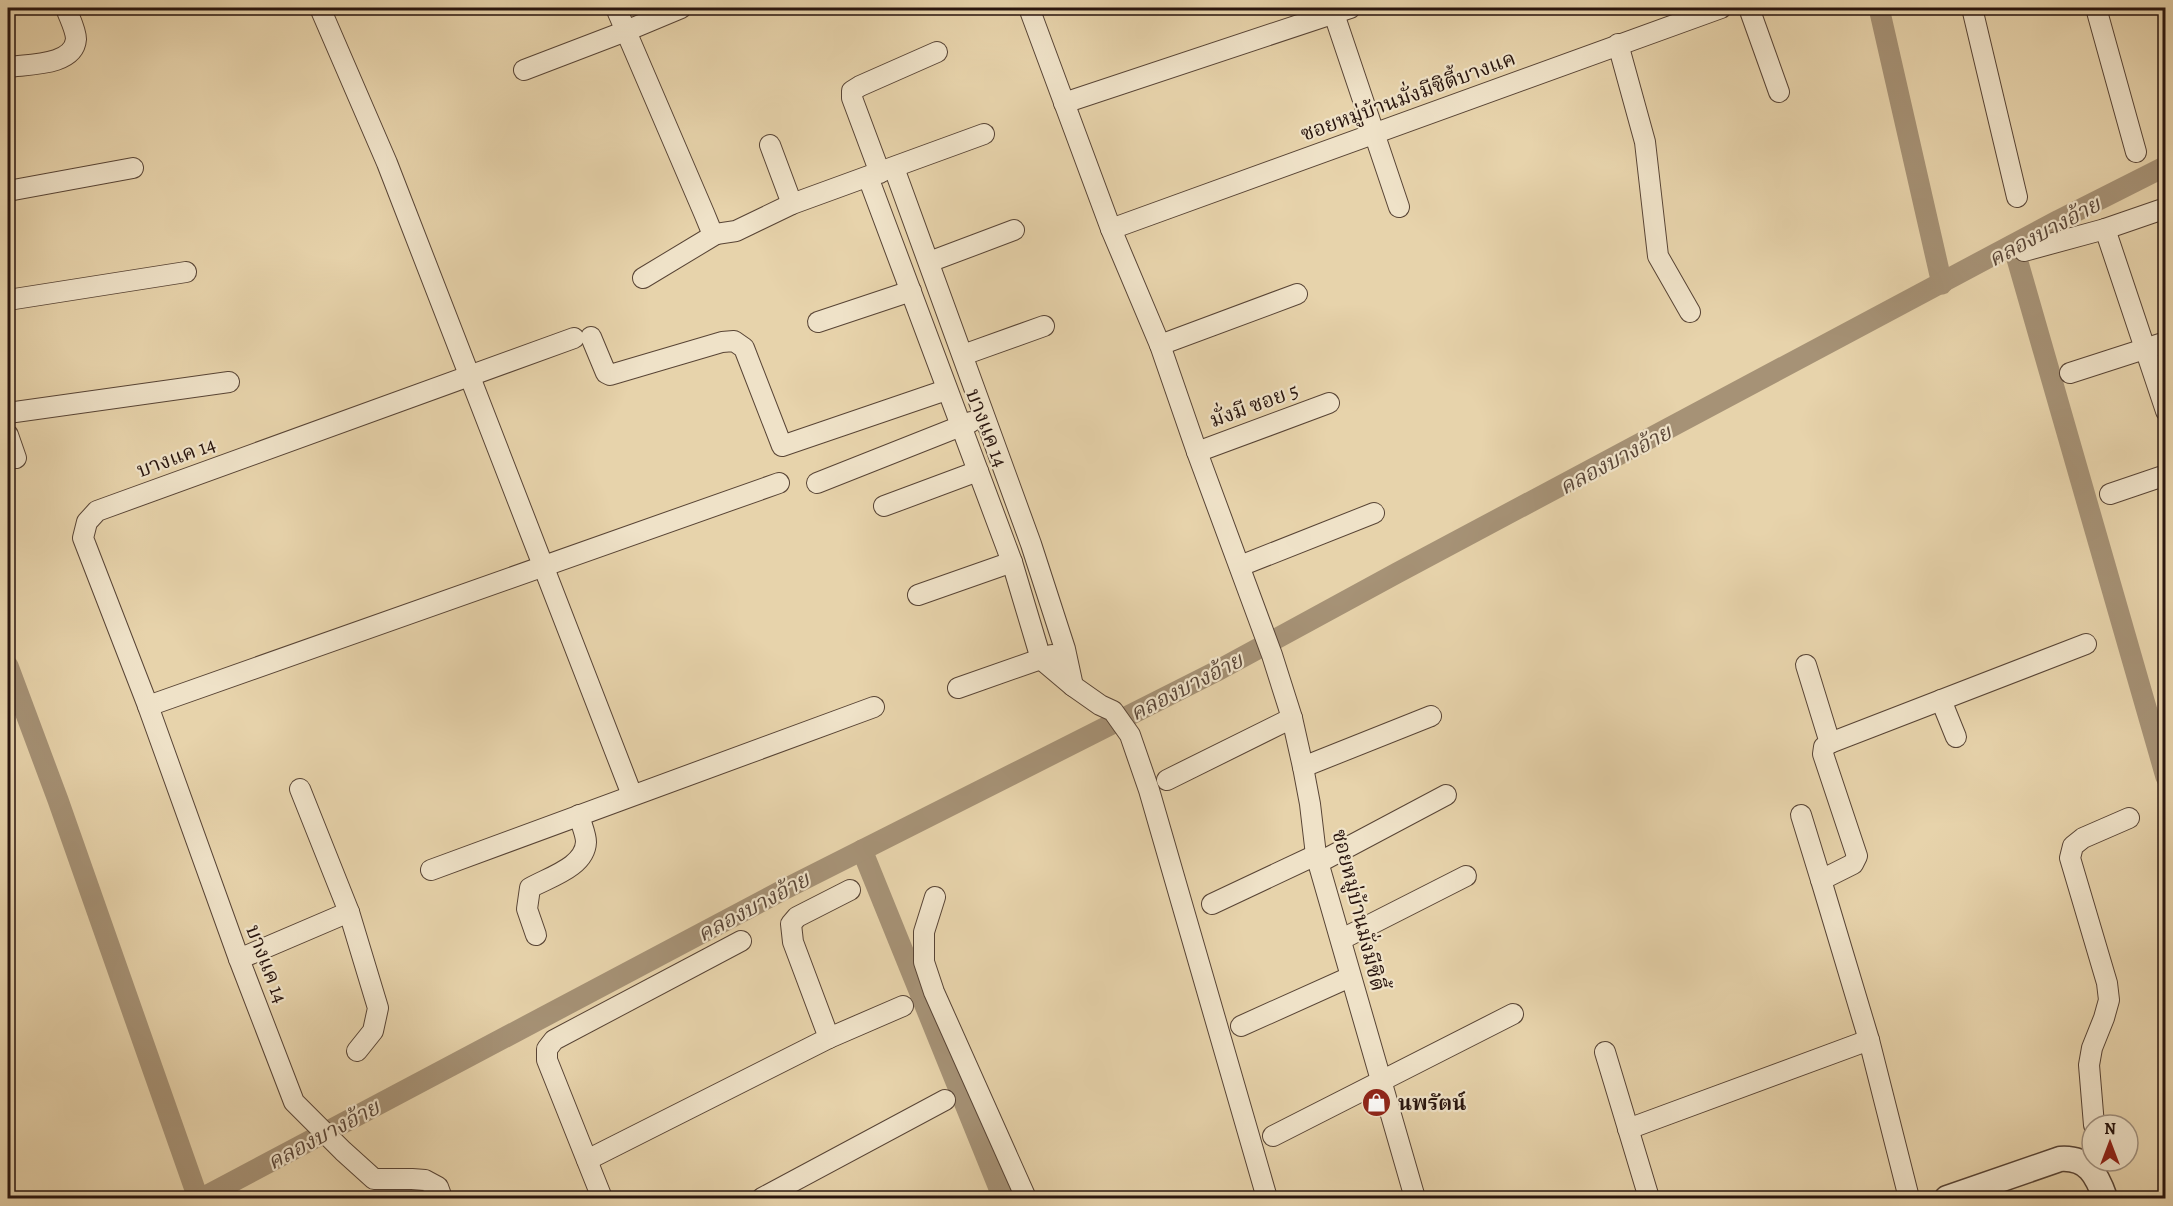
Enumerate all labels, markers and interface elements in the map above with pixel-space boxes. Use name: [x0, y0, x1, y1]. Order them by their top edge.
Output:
street label: ซอยหมู่บ้านมั่งมีซิตี้บางแค: [1296, 42, 1519, 148]
water label: คลองบางอ้าย: [1983, 189, 2108, 274]
street label: มั่งมี ซอย 5: [1205, 374, 1302, 434]
street label: บางแค 14: [959, 385, 1015, 471]
water label: คลองบางอ้าย: [1554, 417, 1679, 502]
street label: บางแค 14: [133, 430, 219, 484]
water label: คลองบางอ้าย: [1125, 645, 1250, 728]
street label: ซอยหมู่บ้านมั่งมีซิตี้: [1325, 826, 1395, 995]
water label: คลองบางอ้าย: [692, 864, 817, 949]
street label: บางแค 14: [239, 921, 295, 1007]
shop icon: นพรัตน์: [1361, 1087, 1393, 1119]
place label: นพรัตน์: [1398, 1089, 1466, 1117]
water label: คลองบางอ้าย: [262, 1092, 387, 1177]
north arrow: [2080, 1113, 2140, 1173]
text: N: [2104, 1118, 2116, 1140]

